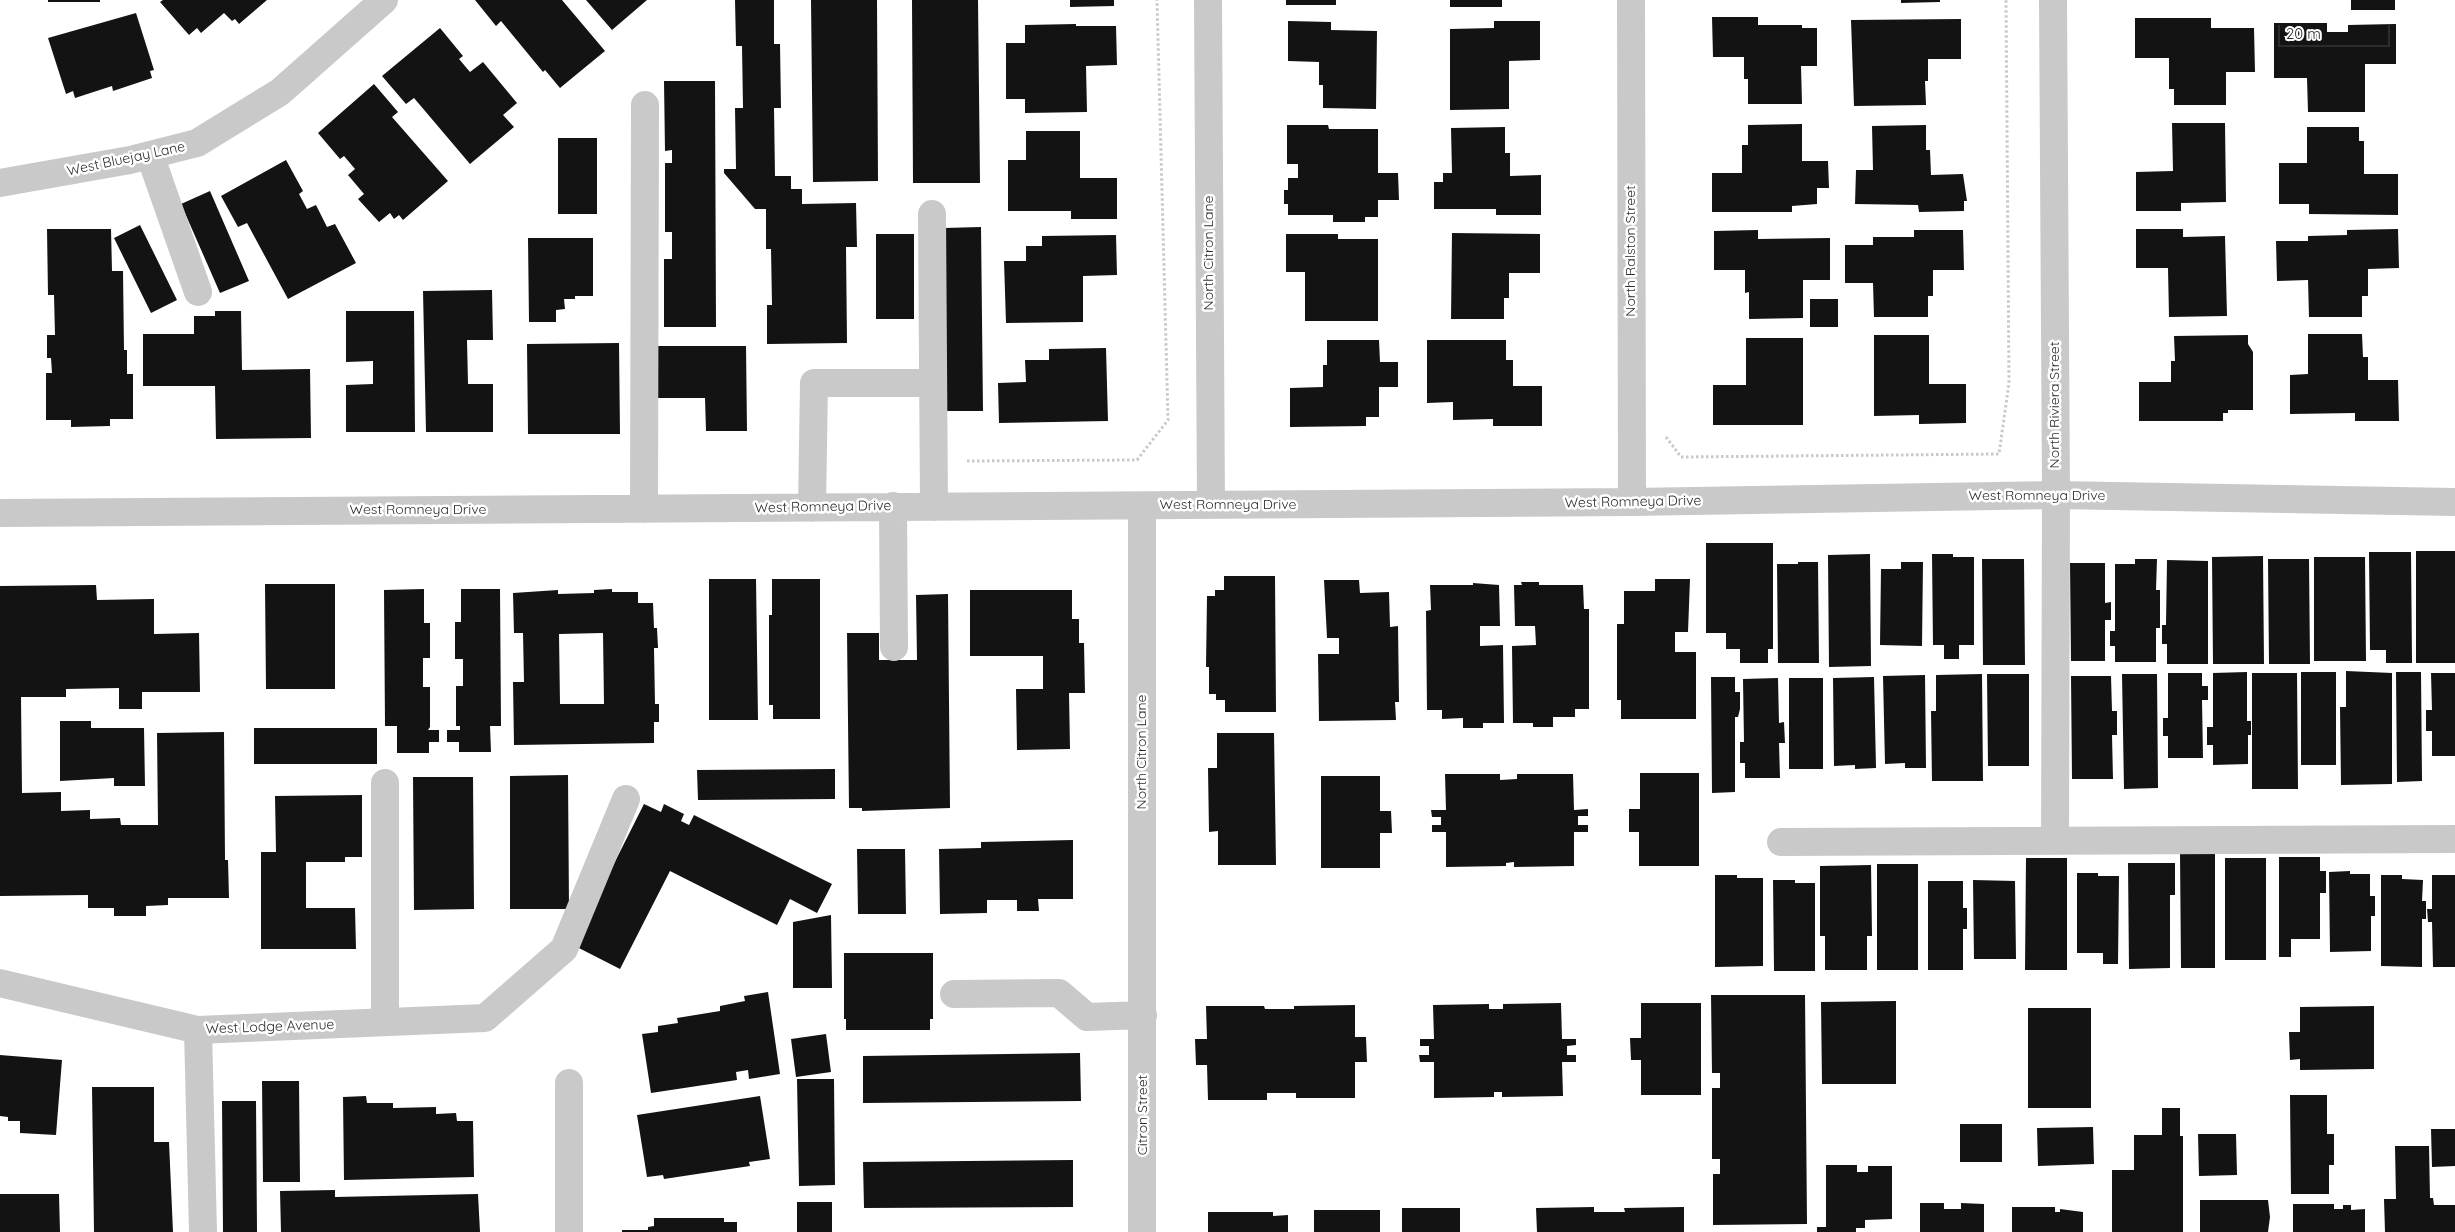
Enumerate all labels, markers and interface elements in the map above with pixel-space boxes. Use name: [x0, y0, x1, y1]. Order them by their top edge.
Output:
scale bar: [2280, 15, 2392, 47]
text: 20 m: [2286, 24, 2321, 43]
street label: West Bluejay Lane: [65, 138, 187, 180]
street label: North Ralston Street: [1623, 185, 1639, 317]
street label: North Citron Lane: [1201, 196, 1217, 310]
street label: North Riviera Street: [2047, 341, 2063, 469]
street label: West Romneya Drive: [1969, 488, 2105, 504]
street label: West Romneya Drive: [1564, 492, 1702, 512]
street label: West Romneya Drive: [754, 497, 892, 517]
street label: West Romneya Drive: [1160, 497, 1296, 513]
street label: West Romneya Drive: [350, 502, 486, 518]
street label: North Citron Lane: [1134, 695, 1150, 809]
street label: West Lodge Avenue: [205, 1016, 335, 1038]
street label: Citron Street: [1135, 1075, 1151, 1155]

